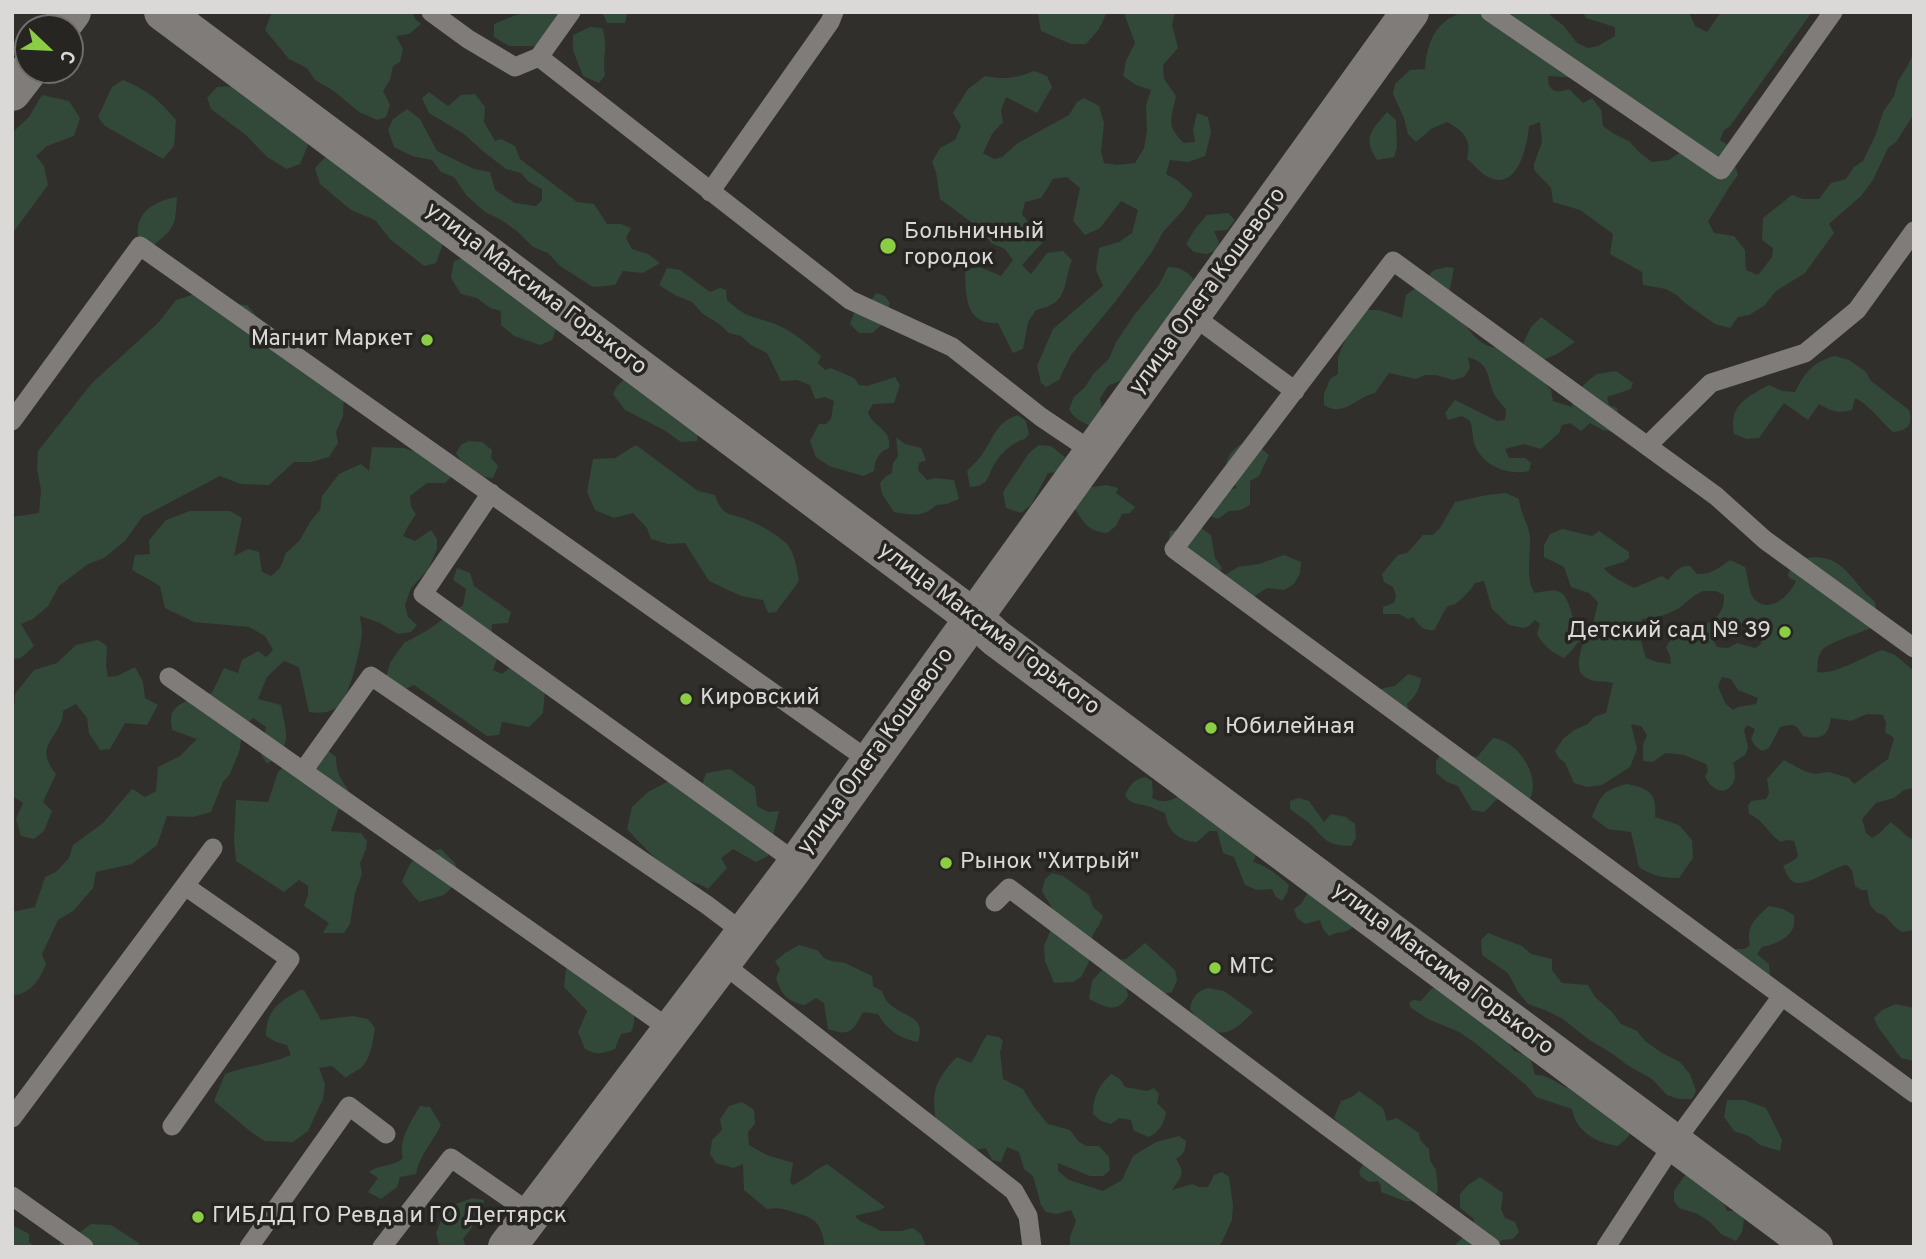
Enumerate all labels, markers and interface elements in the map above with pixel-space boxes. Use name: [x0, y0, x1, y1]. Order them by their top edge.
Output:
north arrow: [14, 14, 84, 84]
text: С: [53, 46, 80, 67]
street label: улица Олега Кошевого: [1125, 183, 1293, 401]
street label: улица Максима Горького: [419, 198, 651, 382]
place label: Больничный городок: [904, 219, 1044, 273]
marker: Больничный городок: [878, 236, 898, 256]
place label: Магнит Маркет: [251, 326, 413, 354]
marker: Магнит Маркет: [419, 332, 435, 348]
street label: улица Максима Горького: [872, 538, 1104, 722]
place label: Детский сад № 39: [1567, 618, 1771, 646]
marker: Детский сад № 39: [1777, 624, 1793, 640]
street label: улица Олега Кошевого: [793, 643, 961, 861]
place label: Кировский: [700, 685, 820, 713]
marker: Кировский: [678, 691, 694, 707]
place label: Юбилейная: [1225, 714, 1355, 742]
marker: Юбилейная: [1203, 720, 1219, 736]
place label: Рынок "Хитрый": [960, 849, 1139, 877]
marker: Рынок "Хитрый": [938, 855, 954, 871]
street label: улица Максима Горького: [1326, 878, 1558, 1062]
place label: МТС: [1229, 954, 1275, 982]
marker: МТС: [1207, 960, 1223, 976]
place label: ГИБДД ГО Ревда и ГО Дегтярск: [212, 1203, 567, 1231]
marker: ГИБДД ГО Ревда и ГО Дегтярск: [190, 1209, 206, 1225]

